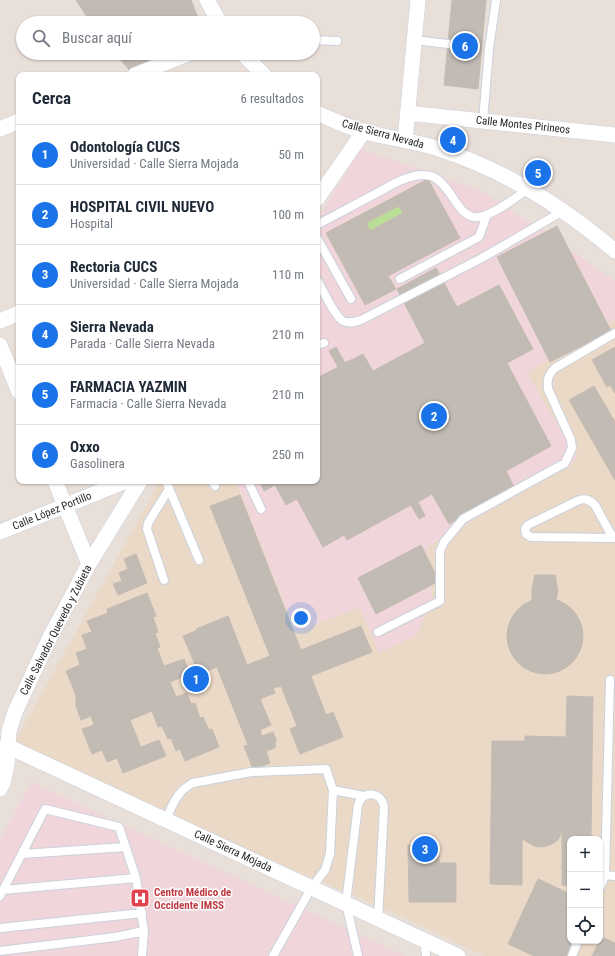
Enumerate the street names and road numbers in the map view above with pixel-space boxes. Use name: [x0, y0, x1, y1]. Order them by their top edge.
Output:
street label: Calle Montes Pirineos: [475, 114, 571, 136]
street label: Calle Sierra Nevada: [341, 117, 425, 151]
street label: Calle López Portillo: [10, 489, 94, 533]
street label: Calle Salvador Quevedo y Zubieta: [17, 563, 95, 697]
street label: Calle Sierra Mojada: [192, 827, 274, 875]

